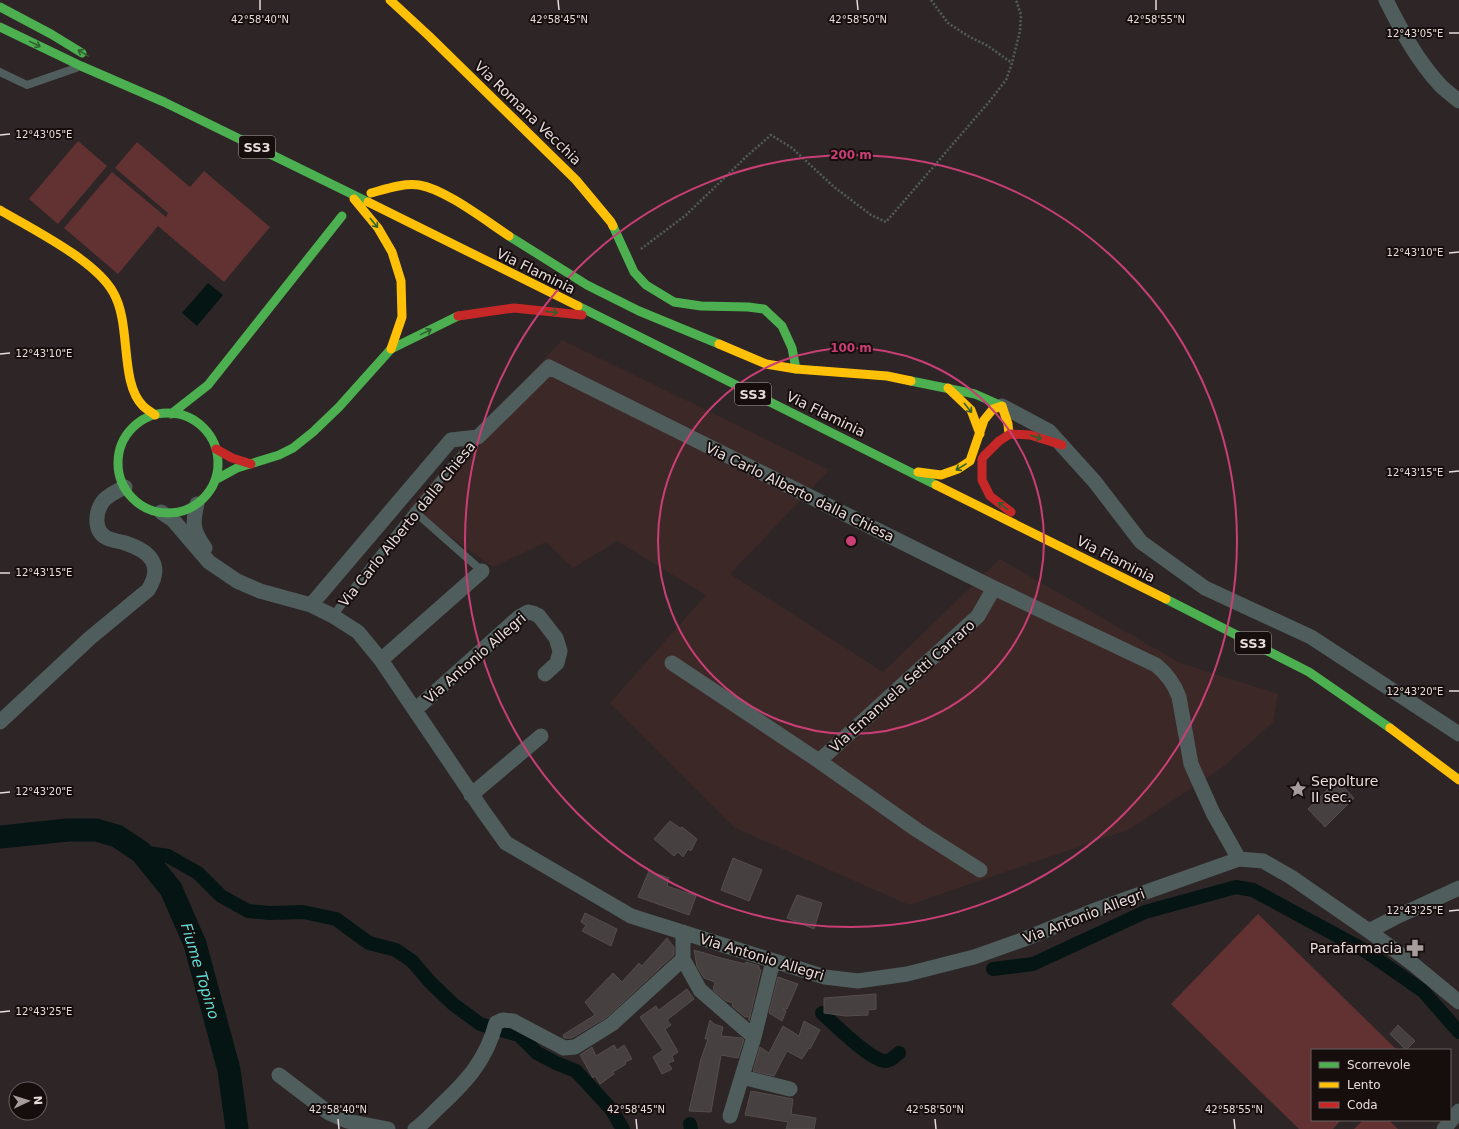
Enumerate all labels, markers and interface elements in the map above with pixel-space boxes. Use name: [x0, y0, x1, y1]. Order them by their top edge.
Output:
text: 42°58'40"N: [231, 14, 289, 25]
text: 42°58'45"N: [530, 14, 588, 25]
text: 42°58'50"N: [829, 14, 887, 25]
text: 42°58'55"N: [1127, 14, 1185, 25]
text: 12°43'05"E: [1387, 28, 1443, 39]
one-way arrow: [29, 41, 41, 48]
one-way arrow: [77, 48, 89, 56]
street label: Via Romana Vecchia: [471, 58, 585, 168]
text: 12°43'05"E: [16, 129, 72, 140]
road number: SS3: [239, 136, 275, 158]
text: 200 m: [830, 148, 872, 162]
one-way arrow: [370, 218, 379, 229]
street label: Via Flaminia: [494, 245, 578, 297]
text: 12°43'10"E: [1387, 247, 1443, 258]
one-way arrow: [545, 308, 558, 316]
one-way arrow: [420, 328, 432, 335]
text: 100 m: [830, 341, 872, 355]
text: 12°43'10"E: [16, 348, 72, 359]
road number: SS3: [735, 383, 771, 405]
street label: Via Flaminia: [784, 388, 868, 440]
one-way arrow: [964, 403, 973, 413]
one-way arrow: [1029, 434, 1042, 441]
street label: Via Carlo Alberto dalla Chiesa: [335, 438, 479, 610]
street label: Via Carlo Alberto dalla Chiesa: [703, 439, 897, 545]
one-way arrow: [955, 463, 967, 471]
text: 12°43'15"E: [1387, 467, 1443, 478]
one-way arrow: [998, 502, 1009, 510]
street label: Via Flaminia: [1074, 532, 1158, 586]
centre of rings: [844, 534, 858, 548]
text: 12°43'15"E: [16, 567, 72, 578]
street label: Via Antonio Allegri: [421, 610, 529, 706]
street label: Via Emanuela Setti Carraro: [826, 617, 978, 755]
road number: SS3: [1235, 632, 1271, 654]
text: 12°43'20"E: [1387, 686, 1443, 697]
place label: Sepolture II sec.: [1311, 773, 1378, 805]
place icon: Sepolture II sec.: [1288, 779, 1308, 799]
text: 12°43'20"E: [16, 786, 72, 797]
street label: Via Antonio Allegri: [1021, 885, 1147, 947]
text: 12°43'25"E: [1387, 905, 1443, 916]
water label: Fiume Topino: [177, 921, 223, 1021]
street label: Via Antonio Allegri: [698, 930, 826, 984]
pharmacy icon: Parafarmacia: [1405, 938, 1425, 958]
place label: Parafarmacia: [1310, 940, 1402, 956]
text: 12°43'25"E: [16, 1006, 72, 1017]
legend: [1311, 1049, 1451, 1121]
text: Scorrevole: [1347, 1058, 1411, 1072]
text: Lento: [1347, 1078, 1381, 1092]
north arrow: [8, 1081, 48, 1121]
text: N: [31, 1095, 44, 1105]
text: Coda: [1347, 1098, 1378, 1112]
text: 42°58'40"N: [309, 1104, 367, 1115]
text: 42°58'45"N: [607, 1104, 665, 1115]
text: 42°58'50"N: [906, 1104, 964, 1115]
text: 42°58'55"N: [1205, 1104, 1263, 1115]

